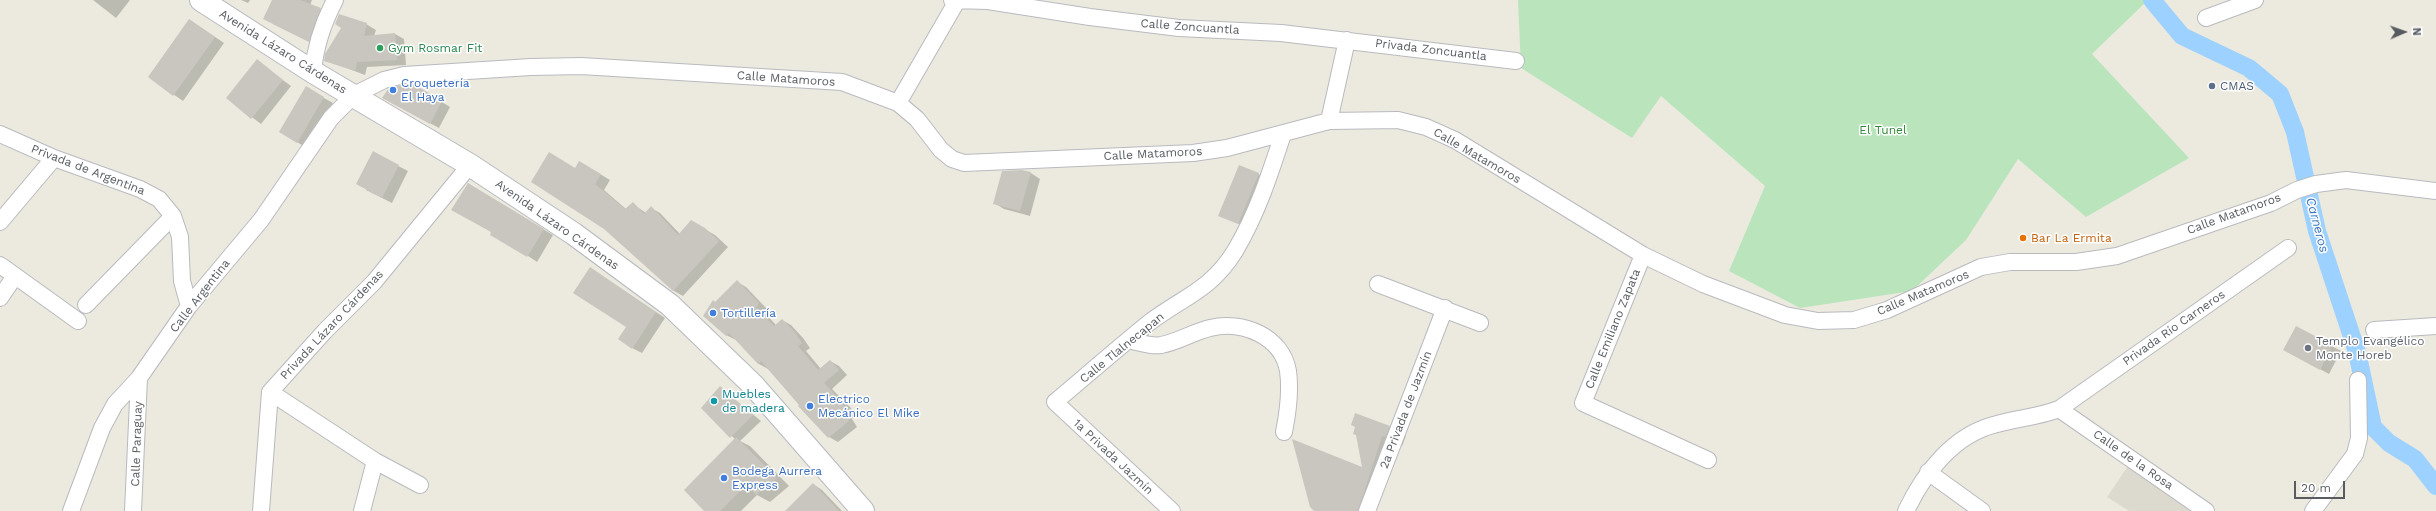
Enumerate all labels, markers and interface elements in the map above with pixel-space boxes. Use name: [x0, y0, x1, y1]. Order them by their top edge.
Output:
street label: Avenida Lázaro Cárdenas: [217, 7, 349, 97]
north arrow: [2384, 12, 2424, 52]
street label: Calle Zoncuantla: [1140, 16, 1240, 38]
text: N: [2410, 27, 2423, 36]
street label: Privada Zoncuantla: [1374, 36, 1488, 64]
place label: Gym Rosmar Fit: [388, 41, 482, 55]
marker: Gym Rosmar Fit: [375, 43, 385, 53]
street label: Calle Matamoros: [736, 68, 836, 90]
place label: Croquetería El Haya: [401, 76, 470, 104]
place label: CMAS: [2220, 79, 2254, 93]
marker: CMAS: [2207, 81, 2217, 91]
marker: Croquetería El Haya: [388, 85, 398, 95]
park label: El Tunel: [1859, 123, 1907, 137]
street label: Calle Matamoros: [1431, 125, 1523, 187]
street label: Privada de Argentina: [29, 142, 147, 198]
street label: Calle Matamoros: [1103, 144, 1203, 164]
street label: Avenida Lázaro Cárdenas: [492, 177, 622, 273]
street label: Calle Matamoros: [2185, 190, 2283, 238]
water label: Carneros: [2302, 196, 2332, 254]
place label: Bar La Ermita: [2031, 231, 2112, 245]
marker: Bar La Ermita: [2018, 233, 2028, 243]
street label: Calle Argentina: [167, 257, 233, 335]
street label: Privada Lázaro Cárdenas: [277, 267, 387, 383]
street label: Calle Emiliano Zapata: [1582, 267, 1644, 391]
street label: Calle Matamoros: [1875, 267, 1971, 319]
street label: Privada Río Carneros: [2120, 287, 2228, 369]
place label: Tortillería: [721, 306, 776, 320]
marker: Tortillería: [708, 308, 718, 318]
street label: Calle Tlalnecapan: [1077, 310, 1167, 386]
place label: Templo Evangélico Monte Horeb: [2316, 334, 2424, 362]
marker: Templo Evangélico Monte Horeb: [2303, 343, 2313, 353]
street label: 2a Privada de Jazmín: [1377, 349, 1435, 471]
place label: Muebles de madera: [722, 387, 785, 415]
place label: Electrico Mecánico El Mike: [818, 392, 920, 420]
marker: Muebles de madera: [709, 396, 719, 406]
street label: Calle Paraguay: [128, 401, 146, 487]
marker: Electrico Mecánico El Mike: [805, 401, 815, 411]
street label: 1a Privada Jazmín: [1070, 416, 1156, 498]
street label: Calle de la Rosa: [2090, 427, 2176, 493]
place label: Bodega Aurrera Express: [732, 464, 822, 492]
marker: Bodega Aurrera Express: [719, 473, 729, 483]
scale bar: [2296, 473, 2347, 499]
text: 20 m: [2301, 481, 2331, 495]

